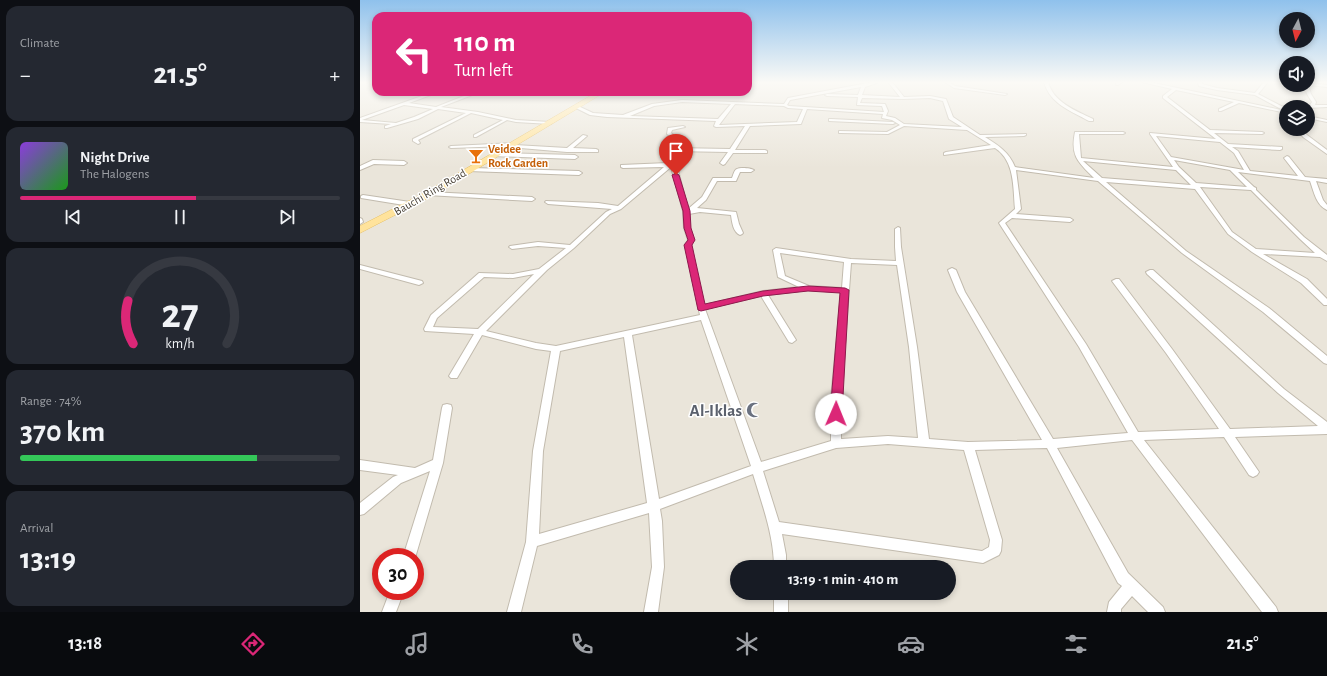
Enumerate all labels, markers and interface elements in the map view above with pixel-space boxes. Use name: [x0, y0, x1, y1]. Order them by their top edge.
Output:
north arrow: [1279, 12, 1315, 48]
map controls: [1279, 12, 1315, 136]
icon: left: [388, 28, 440, 80]
text: 110 m: [454, 29, 516, 57]
text: Climate: [20, 37, 59, 50]
button: sound: [1279, 56, 1315, 92]
text: 21.5°: [153, 59, 207, 89]
text: Turn left: [454, 62, 513, 80]
text: −: [20, 64, 31, 86]
text: +: [329, 64, 340, 86]
button: layers: [1279, 100, 1315, 136]
pin: [659, 134, 693, 175]
icon: arrive: [665, 140, 687, 162]
place label: Veidee Rock Garden: [488, 143, 548, 169]
bar icon: Veidee Rock Garden: [467, 147, 485, 165]
text: Night Drive: [80, 150, 150, 165]
street label: Bauchi Ring Road: [392, 166, 468, 218]
text: The Halogens: [80, 168, 149, 181]
icon: previous: [62, 206, 84, 228]
icon: pause: [169, 206, 191, 228]
icon: next: [276, 206, 298, 228]
text: 27: [161, 294, 199, 335]
text: km/h: [165, 337, 195, 351]
position arrow: [815, 393, 857, 435]
text: Range · 74%: [20, 395, 82, 408]
mosque icon: Al-Iklas: [745, 401, 763, 419]
place label: Al-Iklas: [690, 402, 742, 419]
text: 370 km: [20, 417, 105, 447]
text: Arrival: [20, 522, 53, 535]
text: 13:19: [20, 544, 76, 574]
speed limit sign: 30: [372, 548, 424, 600]
text: 13:19 · 1 min · 410 m: [788, 572, 898, 587]
icon: directions: [239, 630, 267, 658]
icon: music: [403, 630, 431, 658]
icon: phone: [568, 630, 596, 658]
icon: climate: [733, 630, 761, 658]
icon: car: [897, 630, 925, 658]
icon: filters: [1062, 630, 1090, 658]
text: 13:18: [68, 635, 102, 653]
text: 21.5°: [1227, 635, 1259, 653]

